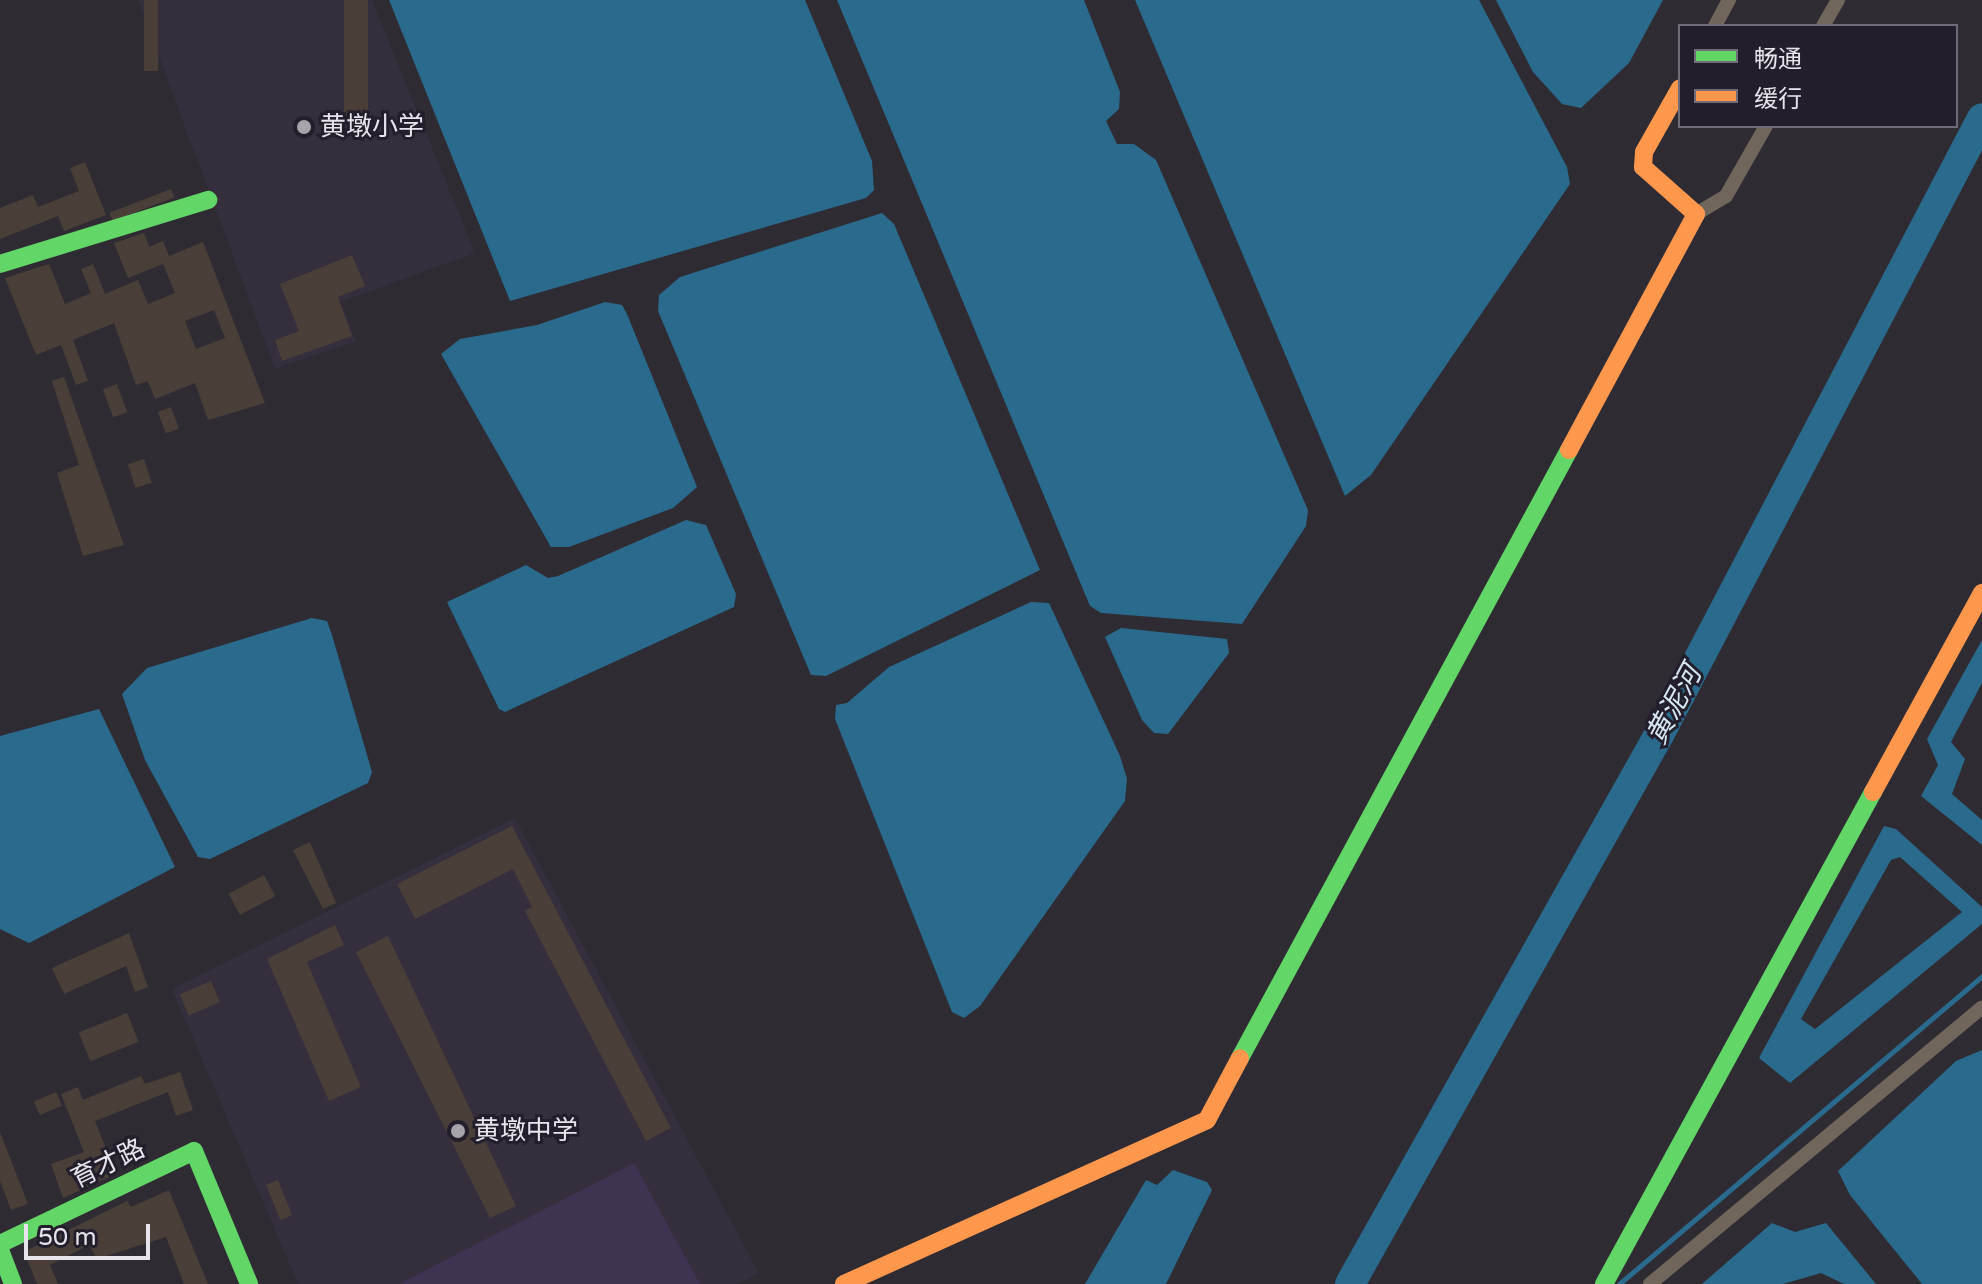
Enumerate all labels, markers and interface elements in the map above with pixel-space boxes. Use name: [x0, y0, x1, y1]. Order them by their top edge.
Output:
legend: [1678, 24, 1958, 128]
text: 畅通: [1754, 45, 1802, 74]
text: 缓行: [1754, 85, 1802, 114]
place label: 黄墩小学: [320, 111, 424, 143]
marker: 黄墩小学: [295, 118, 313, 136]
water label: 黄泥河: [1639, 660, 1709, 750]
place label: 黄墩中学: [474, 1115, 578, 1147]
marker: 黄墩中学: [449, 1122, 467, 1140]
street label: 育才路: [66, 1133, 150, 1195]
scale bar: [28, 1208, 154, 1258]
text: 50 m: [38, 1223, 96, 1252]

